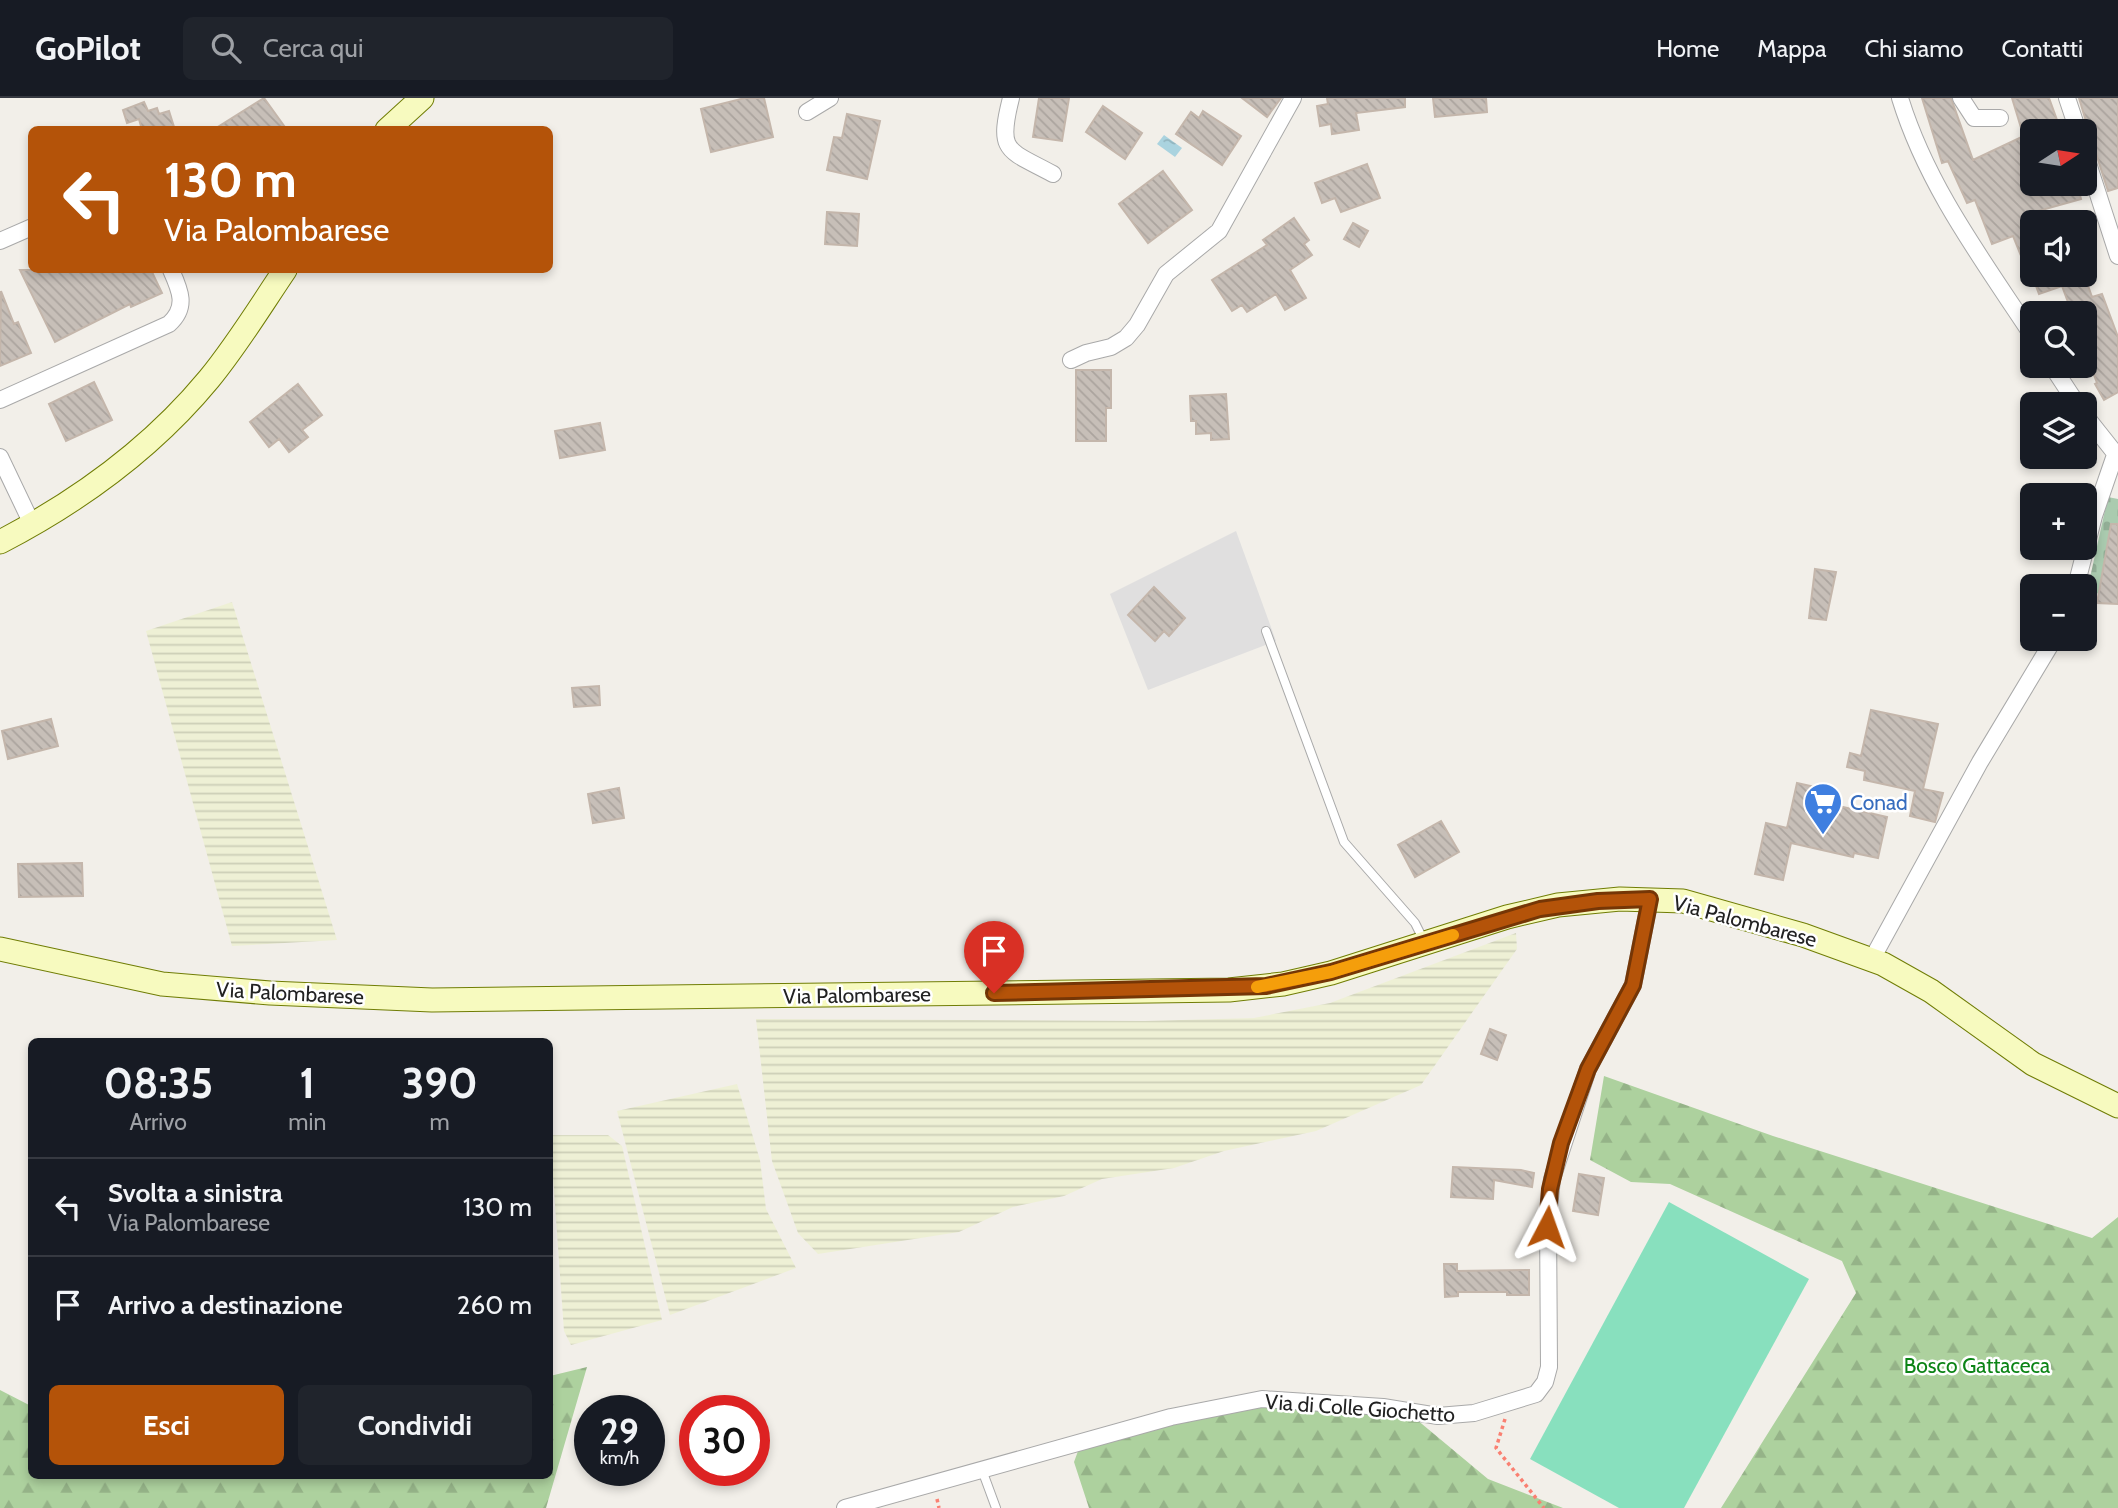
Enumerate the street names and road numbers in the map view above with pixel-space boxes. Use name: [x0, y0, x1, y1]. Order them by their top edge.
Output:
street label: Via Palombarese: [1670, 890, 1820, 952]
street label: Via Palombarese: [215, 977, 365, 1009]
street label: Via Palombarese: [783, 981, 931, 1009]
street label: Via di Colle Giochetto: [1264, 1389, 1456, 1427]

